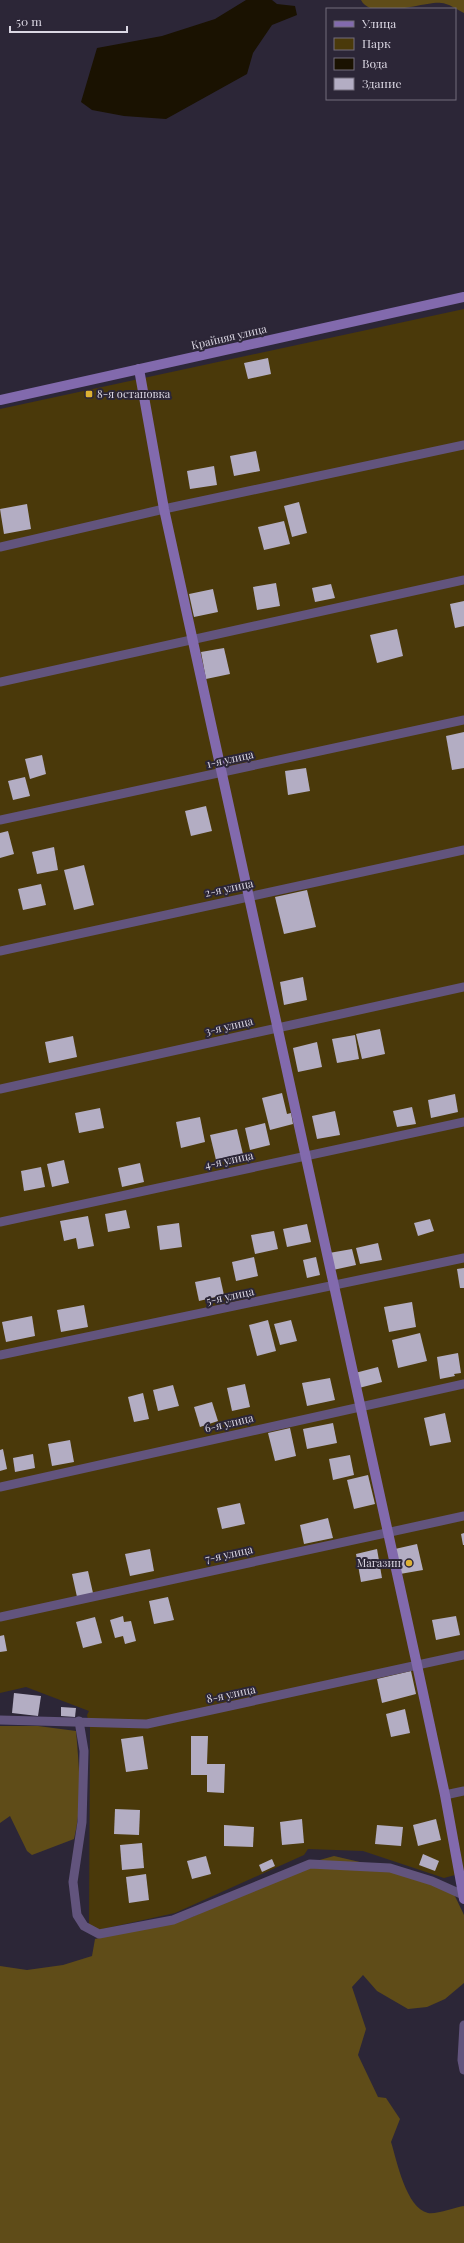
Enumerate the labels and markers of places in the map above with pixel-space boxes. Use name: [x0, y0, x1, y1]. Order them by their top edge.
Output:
place label: 8-я остановка: [97, 386, 171, 401]
marker: 8-я остановка: [84, 389, 94, 399]
place label: Магазин: [357, 1555, 401, 1570]
marker: Магазин: [404, 1558, 414, 1568]

